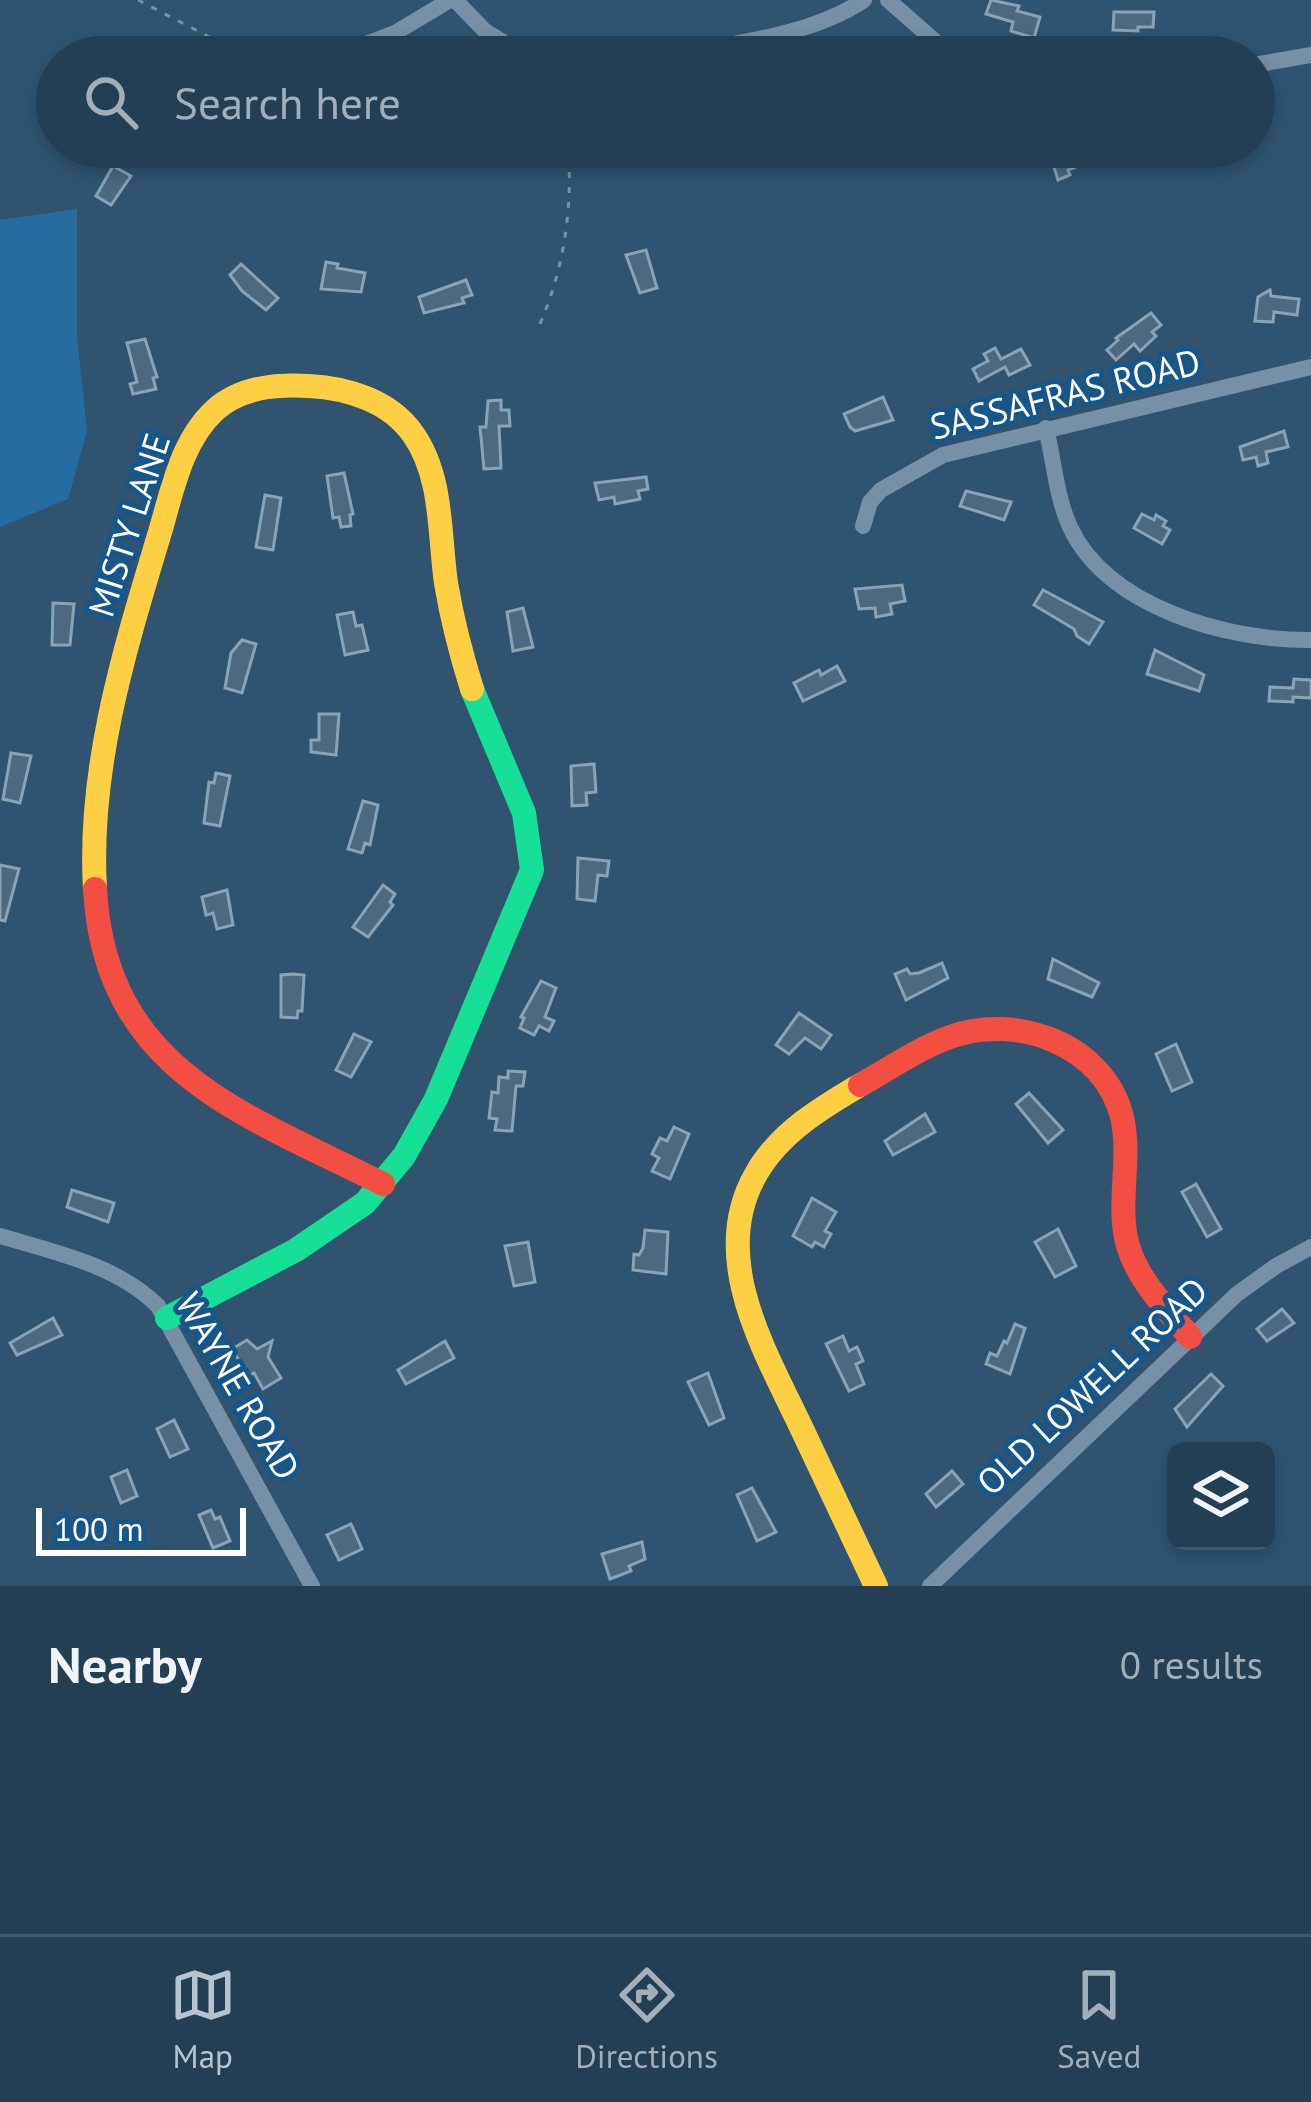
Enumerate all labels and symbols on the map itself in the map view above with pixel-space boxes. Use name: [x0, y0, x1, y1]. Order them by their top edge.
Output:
street label: SASSAFRAS ROAD: [925, 337, 1205, 450]
street label: MISTY LANE: [77, 427, 180, 622]
street label: OLD LOWELL ROAD: [966, 1266, 1217, 1505]
street label: WAYNE ROAD: [166, 1284, 311, 1488]
scale bar: [36, 1502, 246, 1555]

